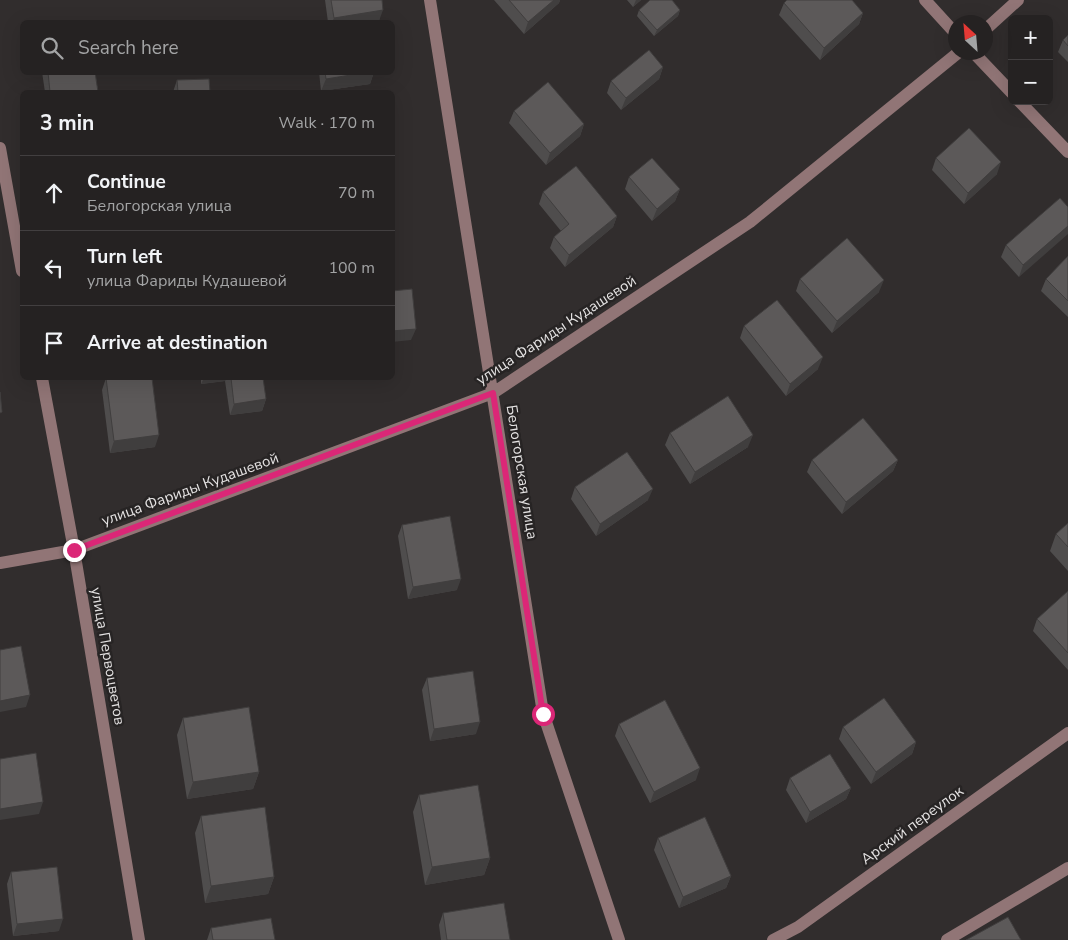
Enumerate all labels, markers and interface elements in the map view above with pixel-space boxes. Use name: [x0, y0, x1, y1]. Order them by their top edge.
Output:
north arrow: [948, 15, 993, 60]
map controls: [1008, 15, 1053, 105]
button: +: [1008, 15, 1053, 60]
search box: [20, 20, 395, 75]
icon: search: [38, 34, 66, 62]
text: Search here: [78, 35, 179, 61]
button: −: [1008, 60, 1053, 105]
text: 3 min: [40, 109, 94, 137]
text: Walk · 170 m: [279, 112, 375, 134]
text: Continue: [87, 169, 166, 195]
icon: ahead: [40, 179, 68, 207]
text: 70 m: [338, 182, 375, 204]
text: Белогорская улица: [87, 195, 232, 217]
text: Turn left: [87, 244, 162, 270]
icon: left: [40, 254, 68, 282]
text: 100 m: [328, 257, 375, 279]
text: улица Фариды Кудашевой: [87, 270, 287, 292]
street label: улица Фариды Кудашевой: [472, 271, 640, 389]
icon: arrive: [40, 329, 68, 357]
text: Arrive at destination: [87, 330, 268, 356]
street label: Белогорская улица: [501, 403, 543, 541]
street label: улица Фариды Кудашевой: [99, 448, 281, 530]
route end: [63, 539, 86, 562]
street label: улица Первоцветов: [86, 586, 130, 726]
route start: [532, 703, 555, 726]
street label: Арский переулок: [857, 781, 967, 869]

